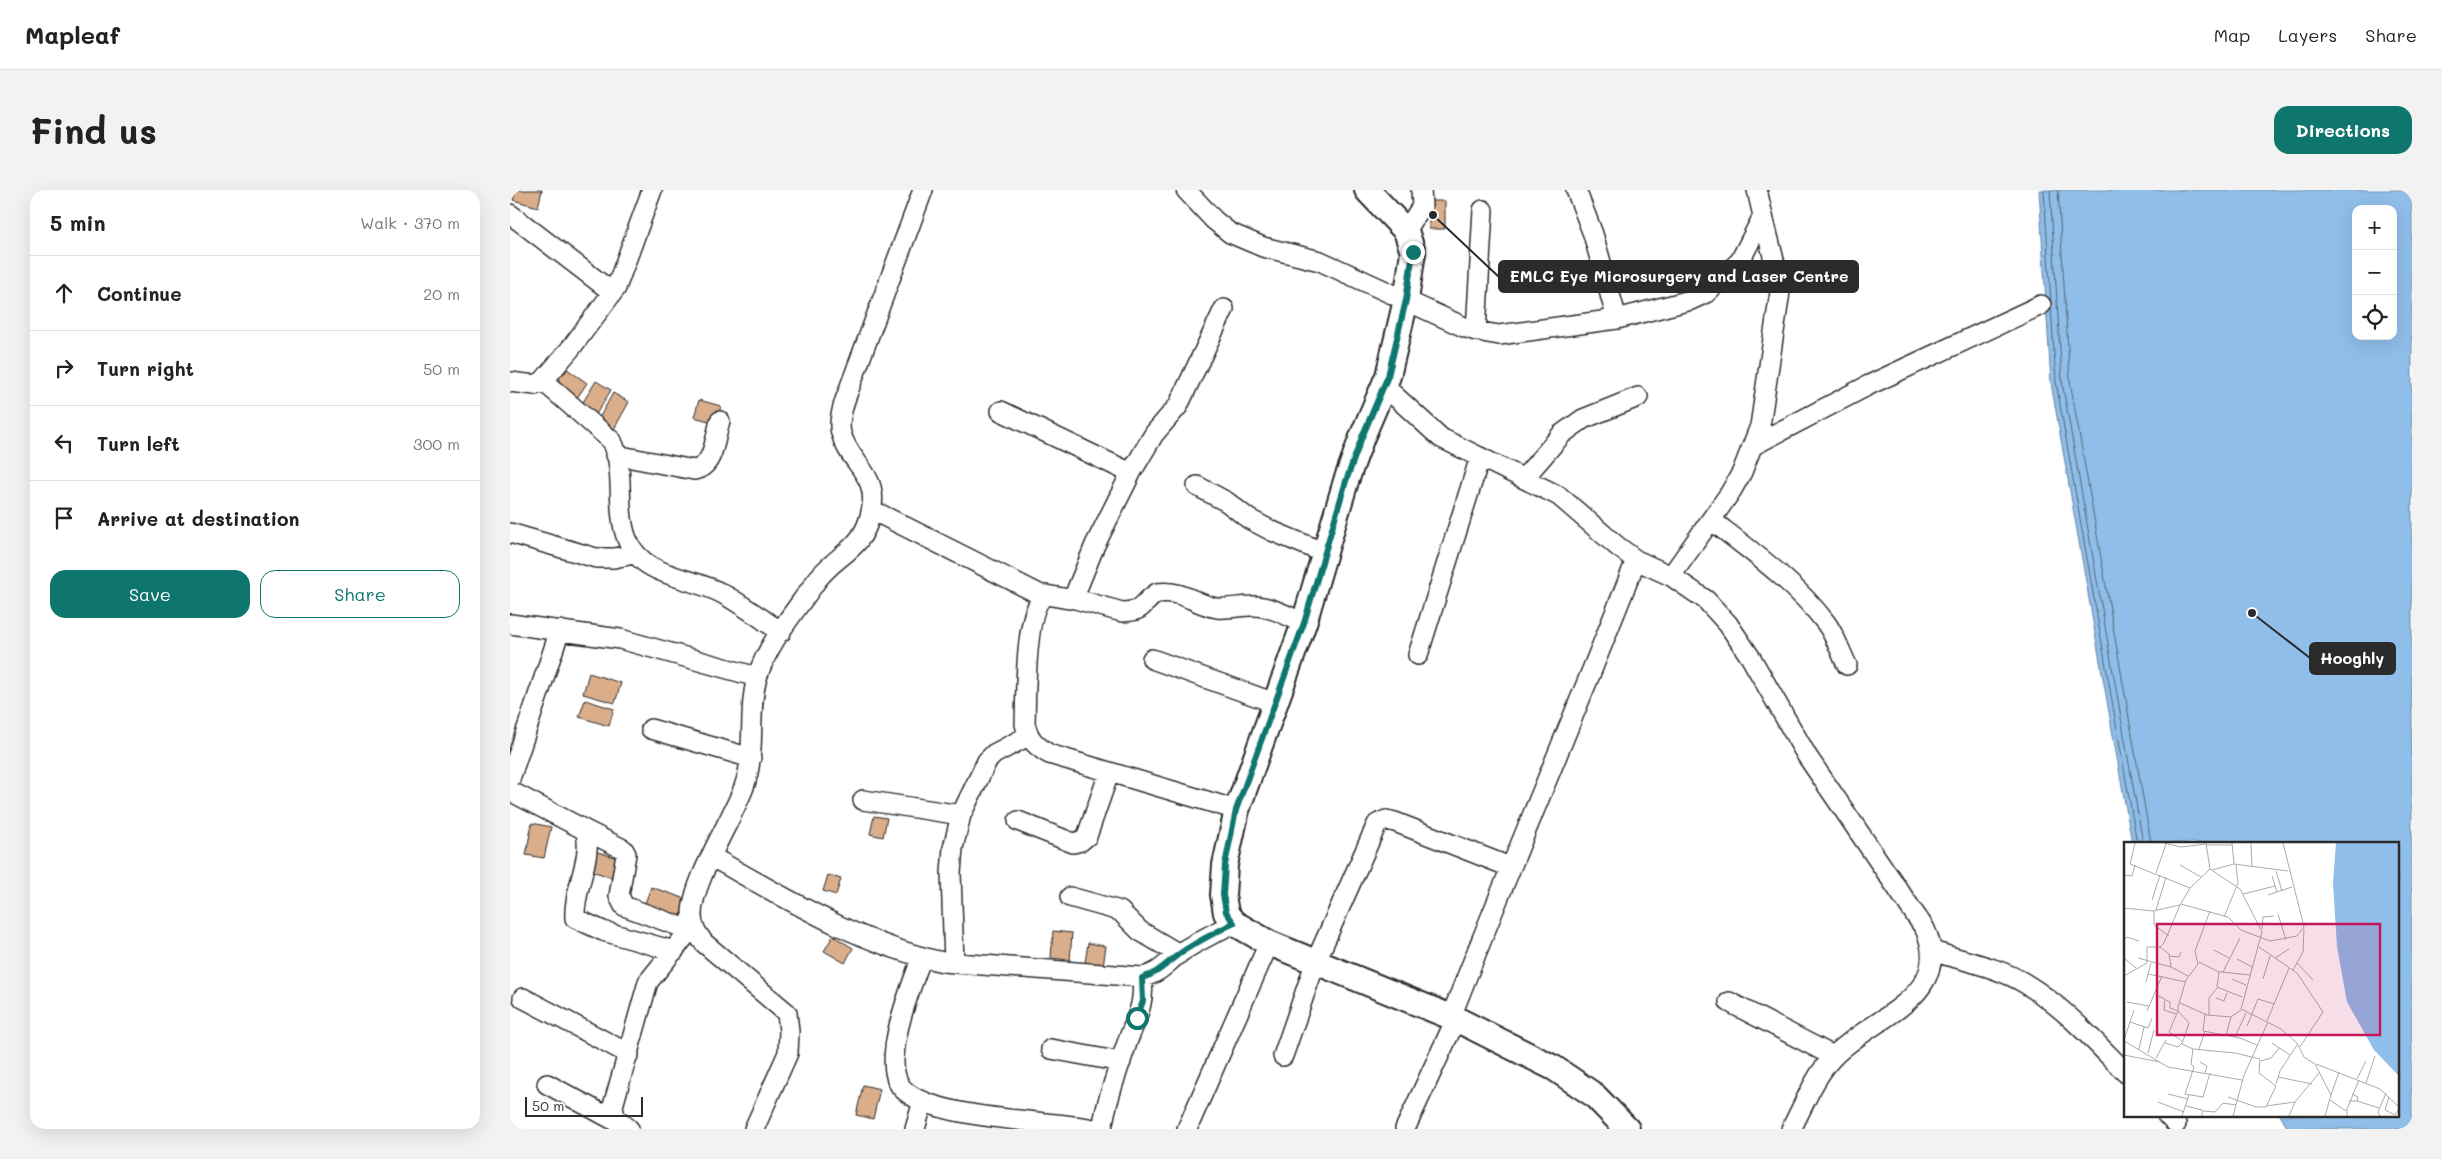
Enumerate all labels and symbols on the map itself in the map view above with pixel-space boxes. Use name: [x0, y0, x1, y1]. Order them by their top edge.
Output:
route end: [1402, 241, 1425, 264]
callout: EMLC Eye Microsurgery and Laser Centre: [1499, 261, 1858, 292]
text: EMLC Eye Microsurgery and Laser Centre: [1510, 265, 1848, 286]
callout: Hooghly: [2310, 643, 2395, 674]
text: Hooghly: [2320, 647, 2384, 668]
inset map: [2124, 842, 2400, 1116]
route start: [1126, 1007, 1149, 1030]
scale bar: [525, 1094, 642, 1117]

